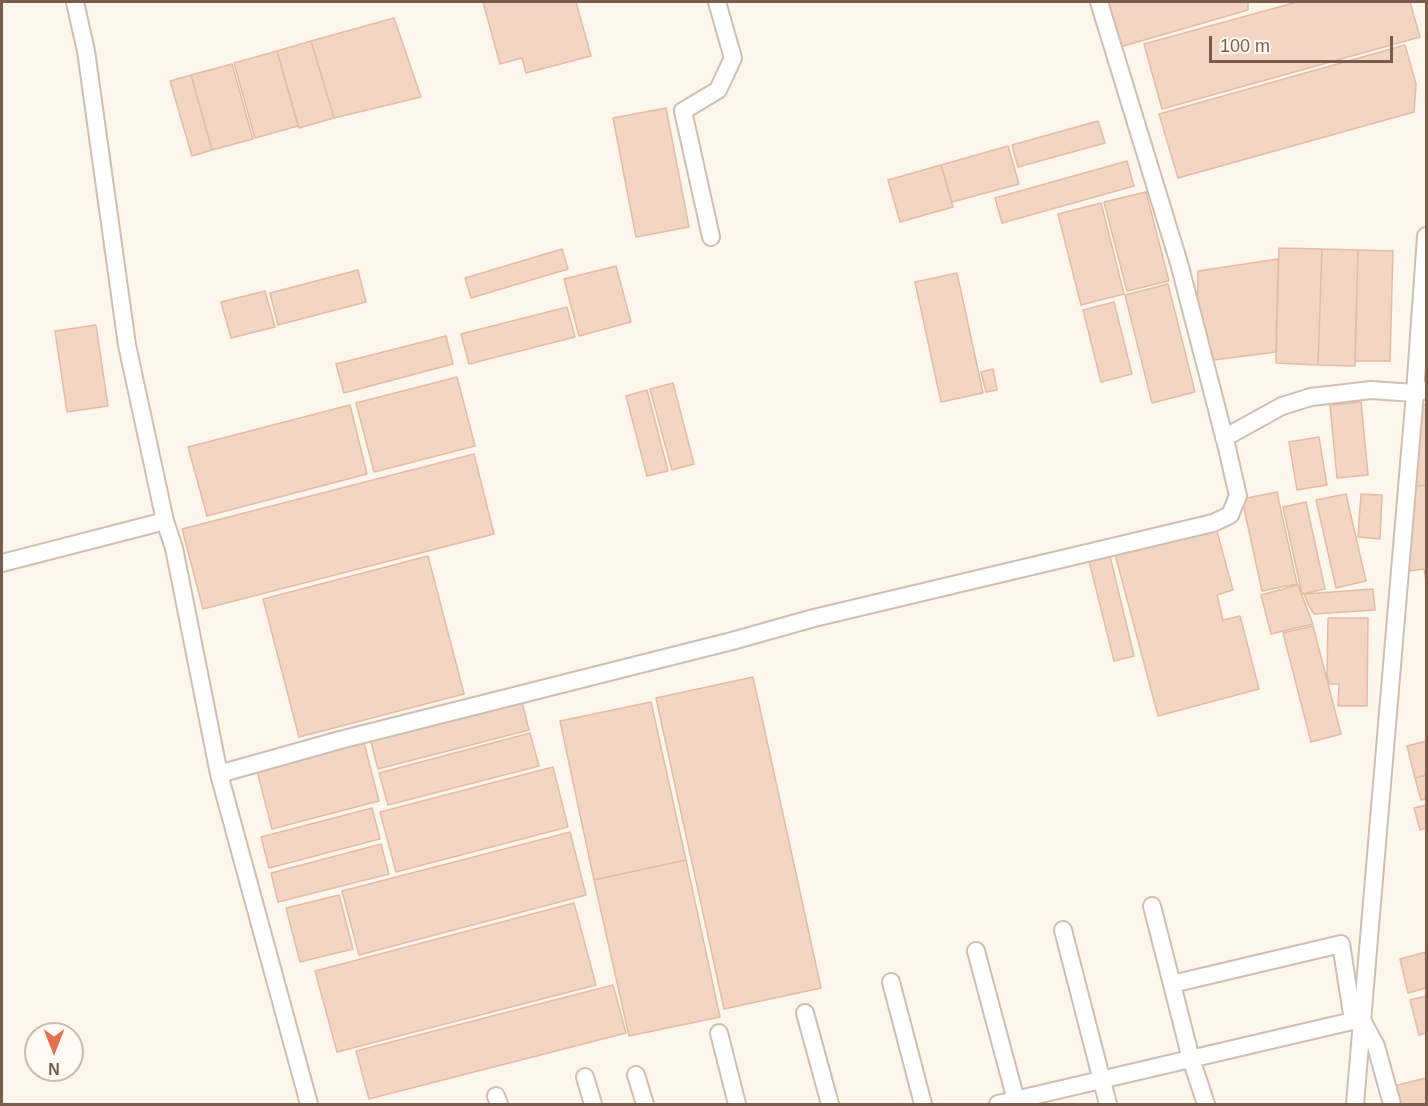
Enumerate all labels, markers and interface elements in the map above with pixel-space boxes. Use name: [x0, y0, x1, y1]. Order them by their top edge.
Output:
scale bar: [1212, 24, 1396, 62]
text: 100 m: [1220, 36, 1270, 56]
north arrow: [24, 1022, 84, 1082]
text: N: [48, 1060, 60, 1077]

